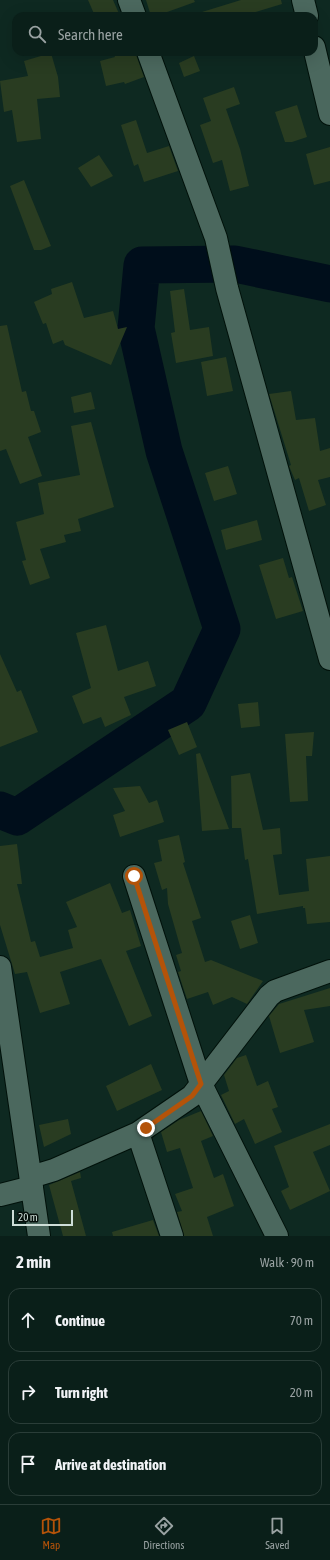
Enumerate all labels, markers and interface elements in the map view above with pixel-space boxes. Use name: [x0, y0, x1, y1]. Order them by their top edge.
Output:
search box: [12, 12, 318, 56]
icon: search: [26, 23, 48, 45]
text: Search here: [58, 26, 123, 43]
route start: [125, 867, 143, 885]
route end: [137, 1119, 155, 1137]
scale bar: [12, 1208, 73, 1227]
text: 20 m: [18, 1211, 38, 1223]
text: 2 min: [16, 1252, 51, 1272]
text: Walk · 90 m: [260, 1255, 314, 1270]
icon: ahead: [17, 1309, 39, 1331]
text: Continue: [55, 1312, 105, 1329]
text: 70 m: [290, 1313, 313, 1328]
icon: right: [17, 1381, 39, 1403]
text: Turn right: [55, 1384, 108, 1401]
text: 20 m: [290, 1385, 313, 1400]
icon: arrive: [17, 1453, 39, 1475]
text: Arrive at destination: [55, 1456, 166, 1473]
tab: Map: [40, 1515, 62, 1551]
tab: Directions: [143, 1515, 184, 1551]
tab: Saved: [265, 1515, 290, 1551]

